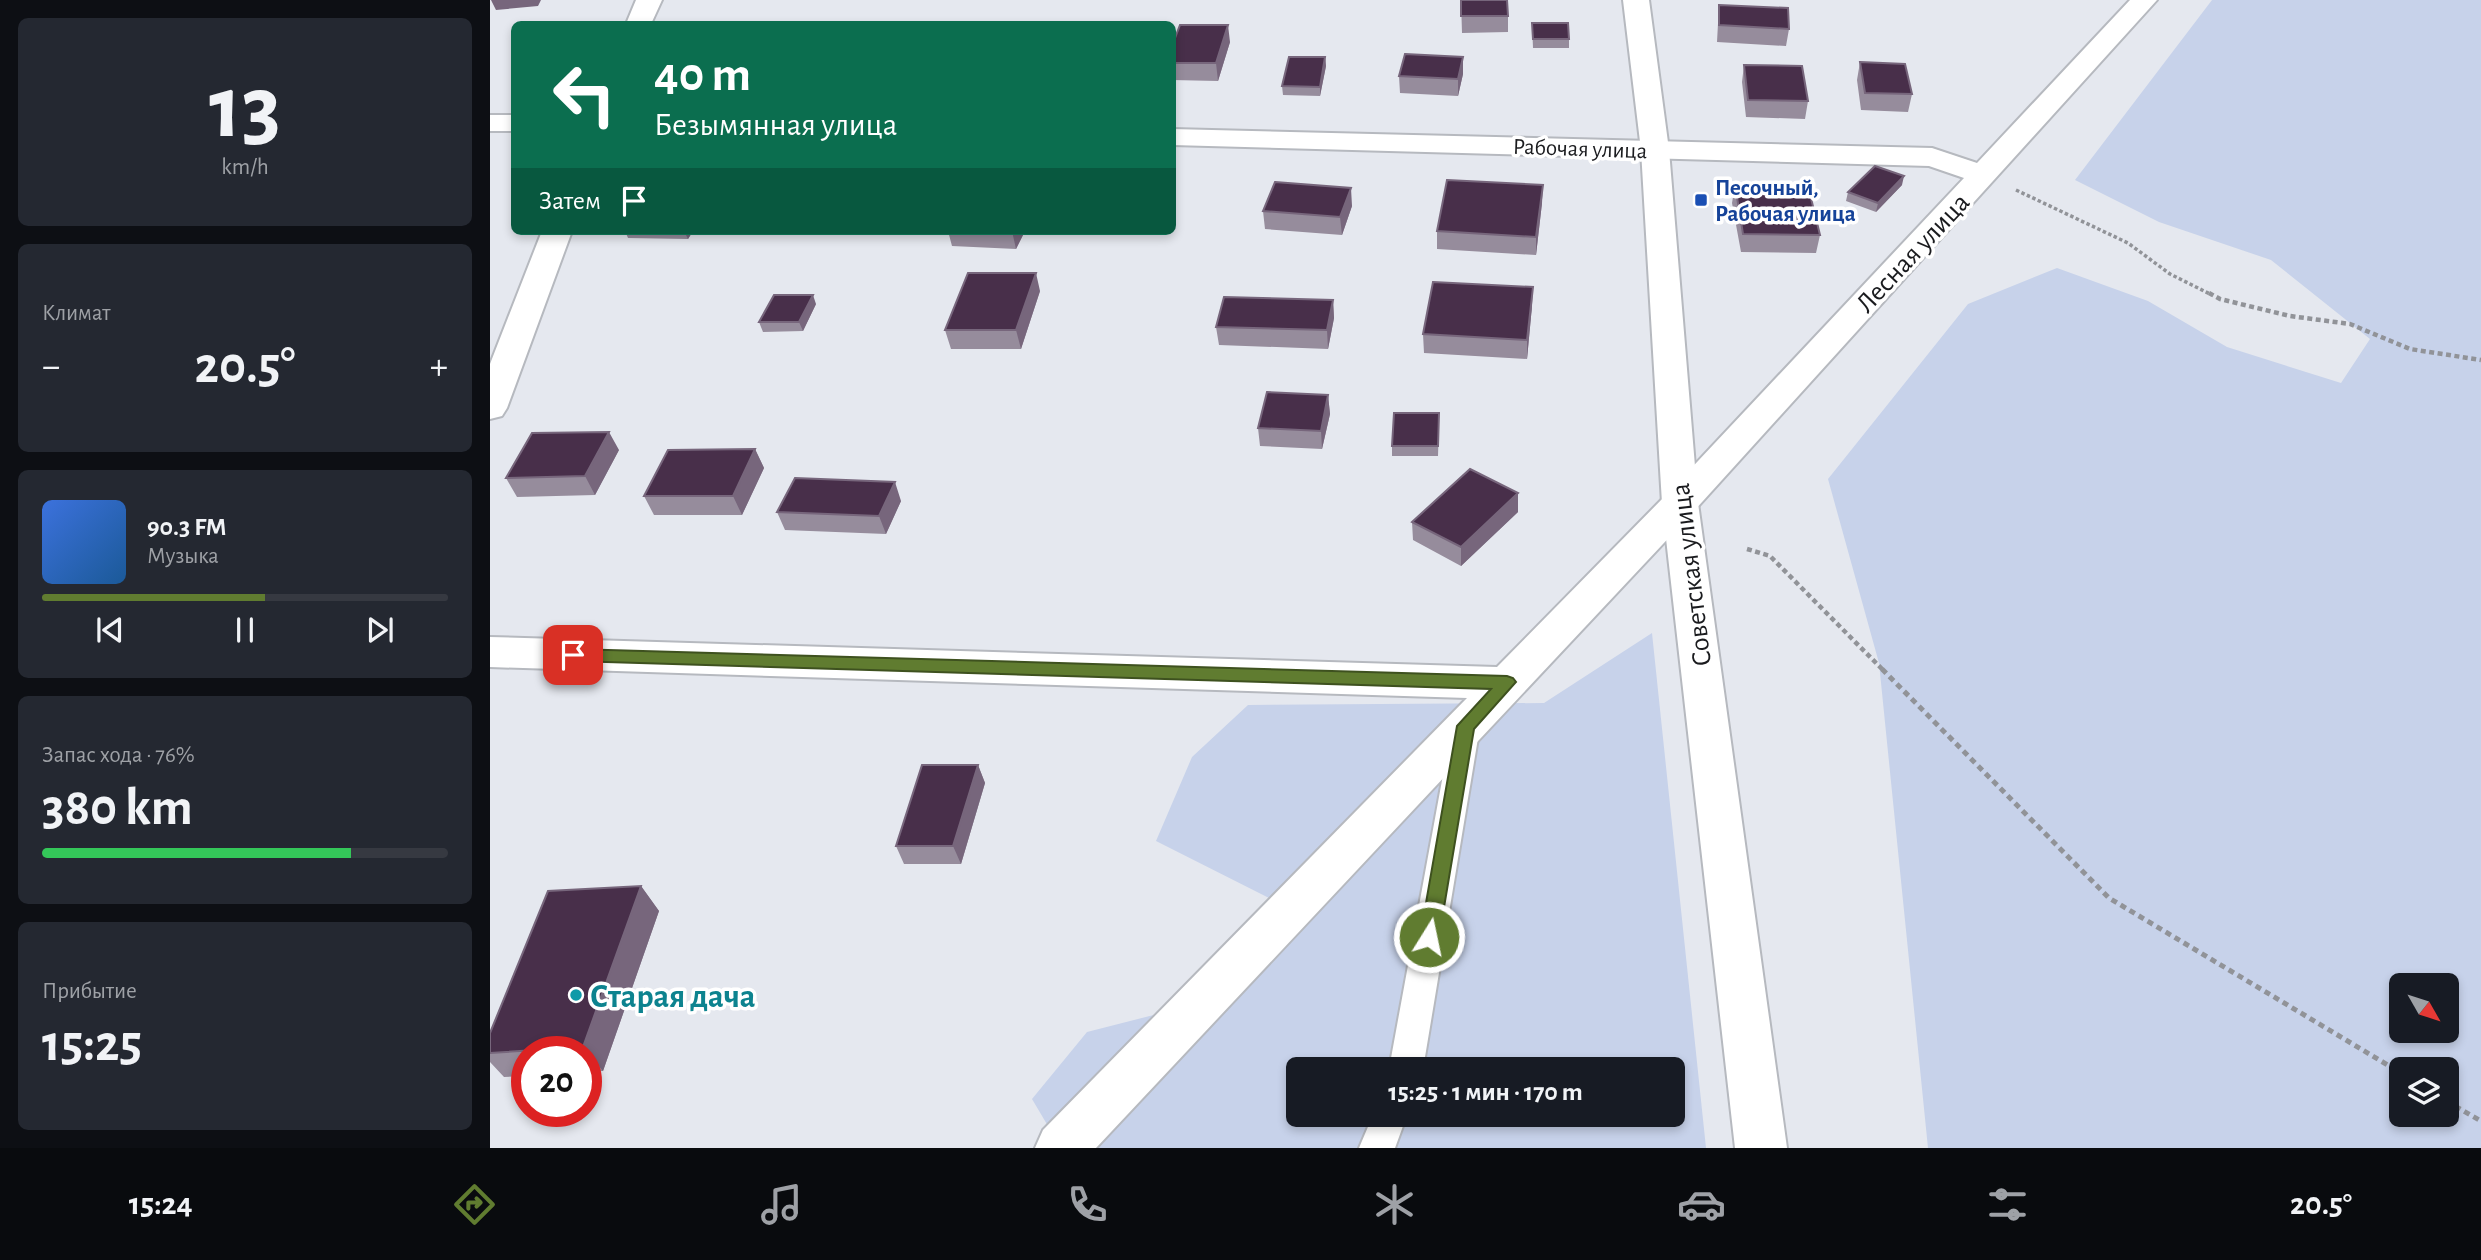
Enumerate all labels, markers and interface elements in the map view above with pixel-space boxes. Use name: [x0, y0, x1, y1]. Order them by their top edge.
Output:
icon: left: [539, 49, 630, 140]
text: 40 m: [654, 51, 751, 100]
text: 13: [209, 63, 281, 154]
text: Безымянная улица: [654, 109, 897, 141]
street label: Рабочая улица: [1512, 136, 1648, 163]
text: km/h: [221, 156, 269, 179]
place label: Песочный, Рабочая улица: [1715, 177, 1856, 226]
icon: arrive: [615, 182, 653, 220]
text: Затем: [539, 188, 601, 214]
street label: Лесная улица: [1851, 188, 1976, 318]
marker: Песочный, Рабочая улица: [1693, 192, 1709, 208]
text: Климат: [42, 302, 111, 325]
text: 20.5°: [194, 340, 296, 392]
text: −: [42, 348, 60, 386]
text: +: [430, 348, 448, 386]
street label: Советская улица: [1667, 481, 1717, 668]
text: 90.3 FM: [147, 514, 227, 540]
text: Музыка: [147, 545, 219, 568]
icon: previous: [91, 611, 129, 649]
icon: pause: [226, 611, 264, 649]
icon: next: [361, 611, 399, 649]
pin: [543, 625, 603, 685]
icon: arrive: [554, 636, 592, 674]
text: Запас хода · 76%: [42, 744, 195, 767]
text: 380 km: [42, 782, 193, 834]
position arrow: [1392, 900, 1466, 974]
north arrow: [2389, 973, 2459, 1043]
map controls: [2389, 973, 2459, 1127]
text: Прибытие: [42, 980, 137, 1003]
place label: Старая дача: [590, 981, 756, 1014]
marker: Старая дача: [568, 987, 584, 1003]
text: 15:25: [42, 1018, 142, 1070]
speed limit sign: 20: [511, 1036, 602, 1127]
button: layers: [2389, 1057, 2459, 1127]
text: 15:25 · 1 мин · 170 m: [1388, 1079, 1583, 1105]
icon: directions: [450, 1180, 499, 1229]
icon: music: [757, 1180, 806, 1229]
icon: phone: [1063, 1180, 1112, 1229]
icon: climate: [1370, 1180, 1419, 1229]
icon: car: [1677, 1180, 1726, 1229]
icon: filters: [1983, 1180, 2032, 1229]
text: 15:24: [129, 1188, 193, 1220]
text: 20.5°: [2290, 1188, 2352, 1220]

